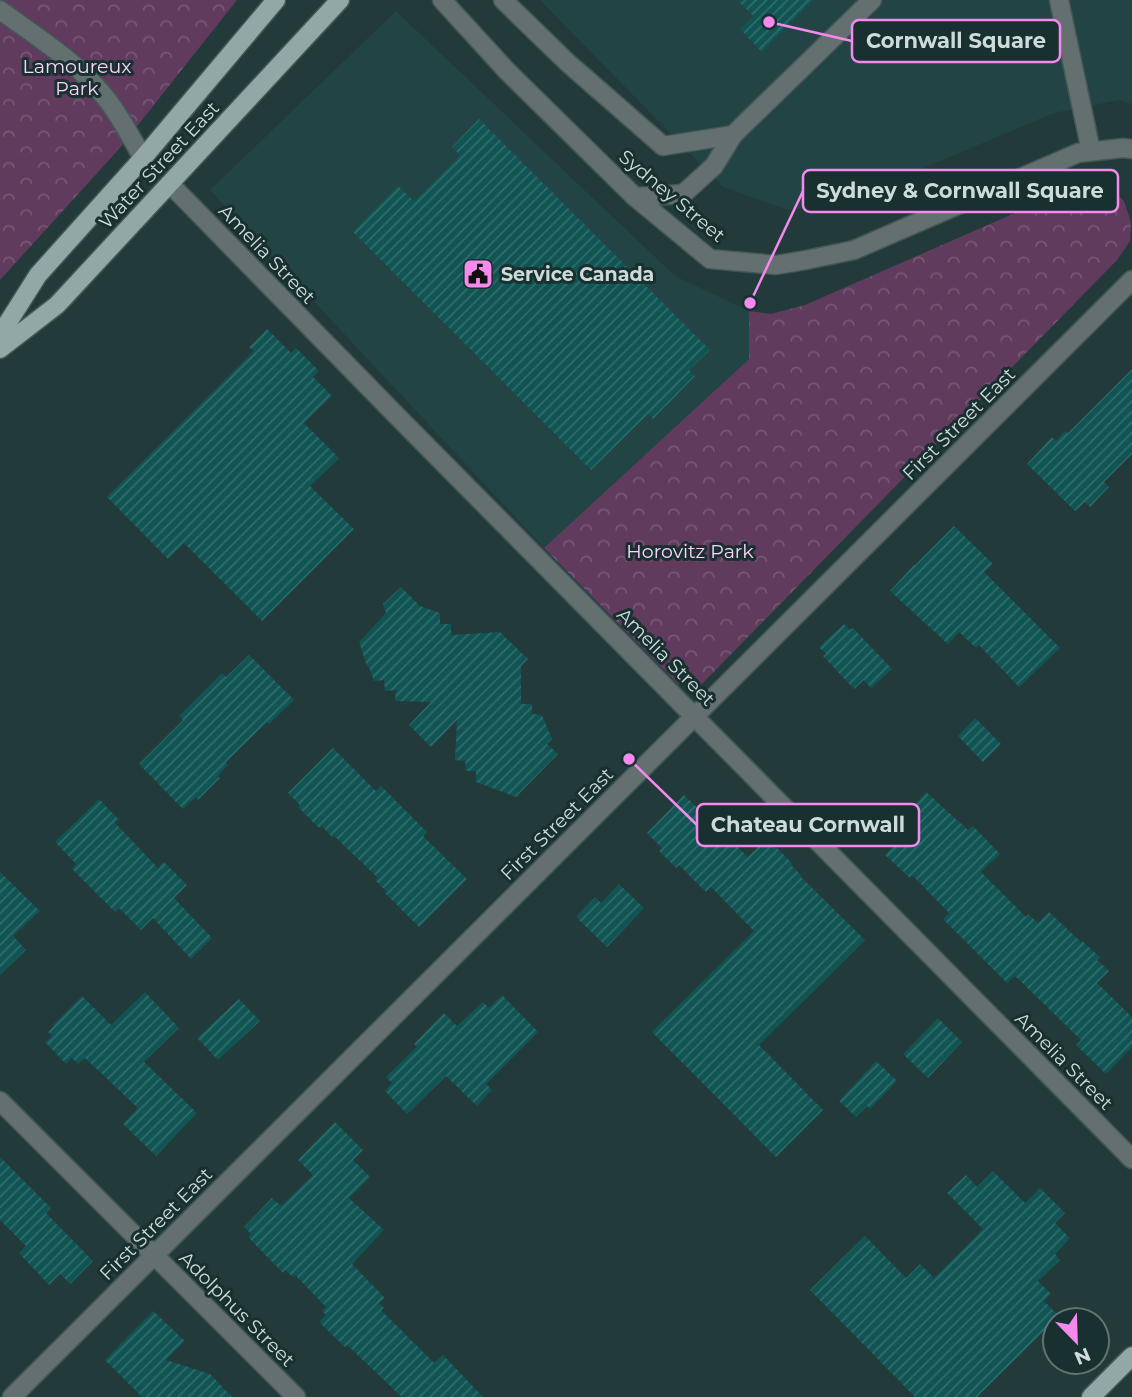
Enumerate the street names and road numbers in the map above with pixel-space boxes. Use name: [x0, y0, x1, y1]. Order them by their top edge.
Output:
street label: Water Street East: [94, 96, 224, 234]
street label: Sydney Street: [614, 145, 730, 247]
street label: Amelia Street: [214, 200, 320, 309]
street label: First Street East: [898, 363, 1020, 485]
street label: Amelia Street: [612, 603, 720, 711]
street label: First Street East: [496, 763, 618, 885]
street label: Amelia Street: [1010, 1007, 1118, 1115]
street label: First Street East: [95, 1163, 217, 1285]
street label: Adolphus Street: [175, 1247, 300, 1372]

